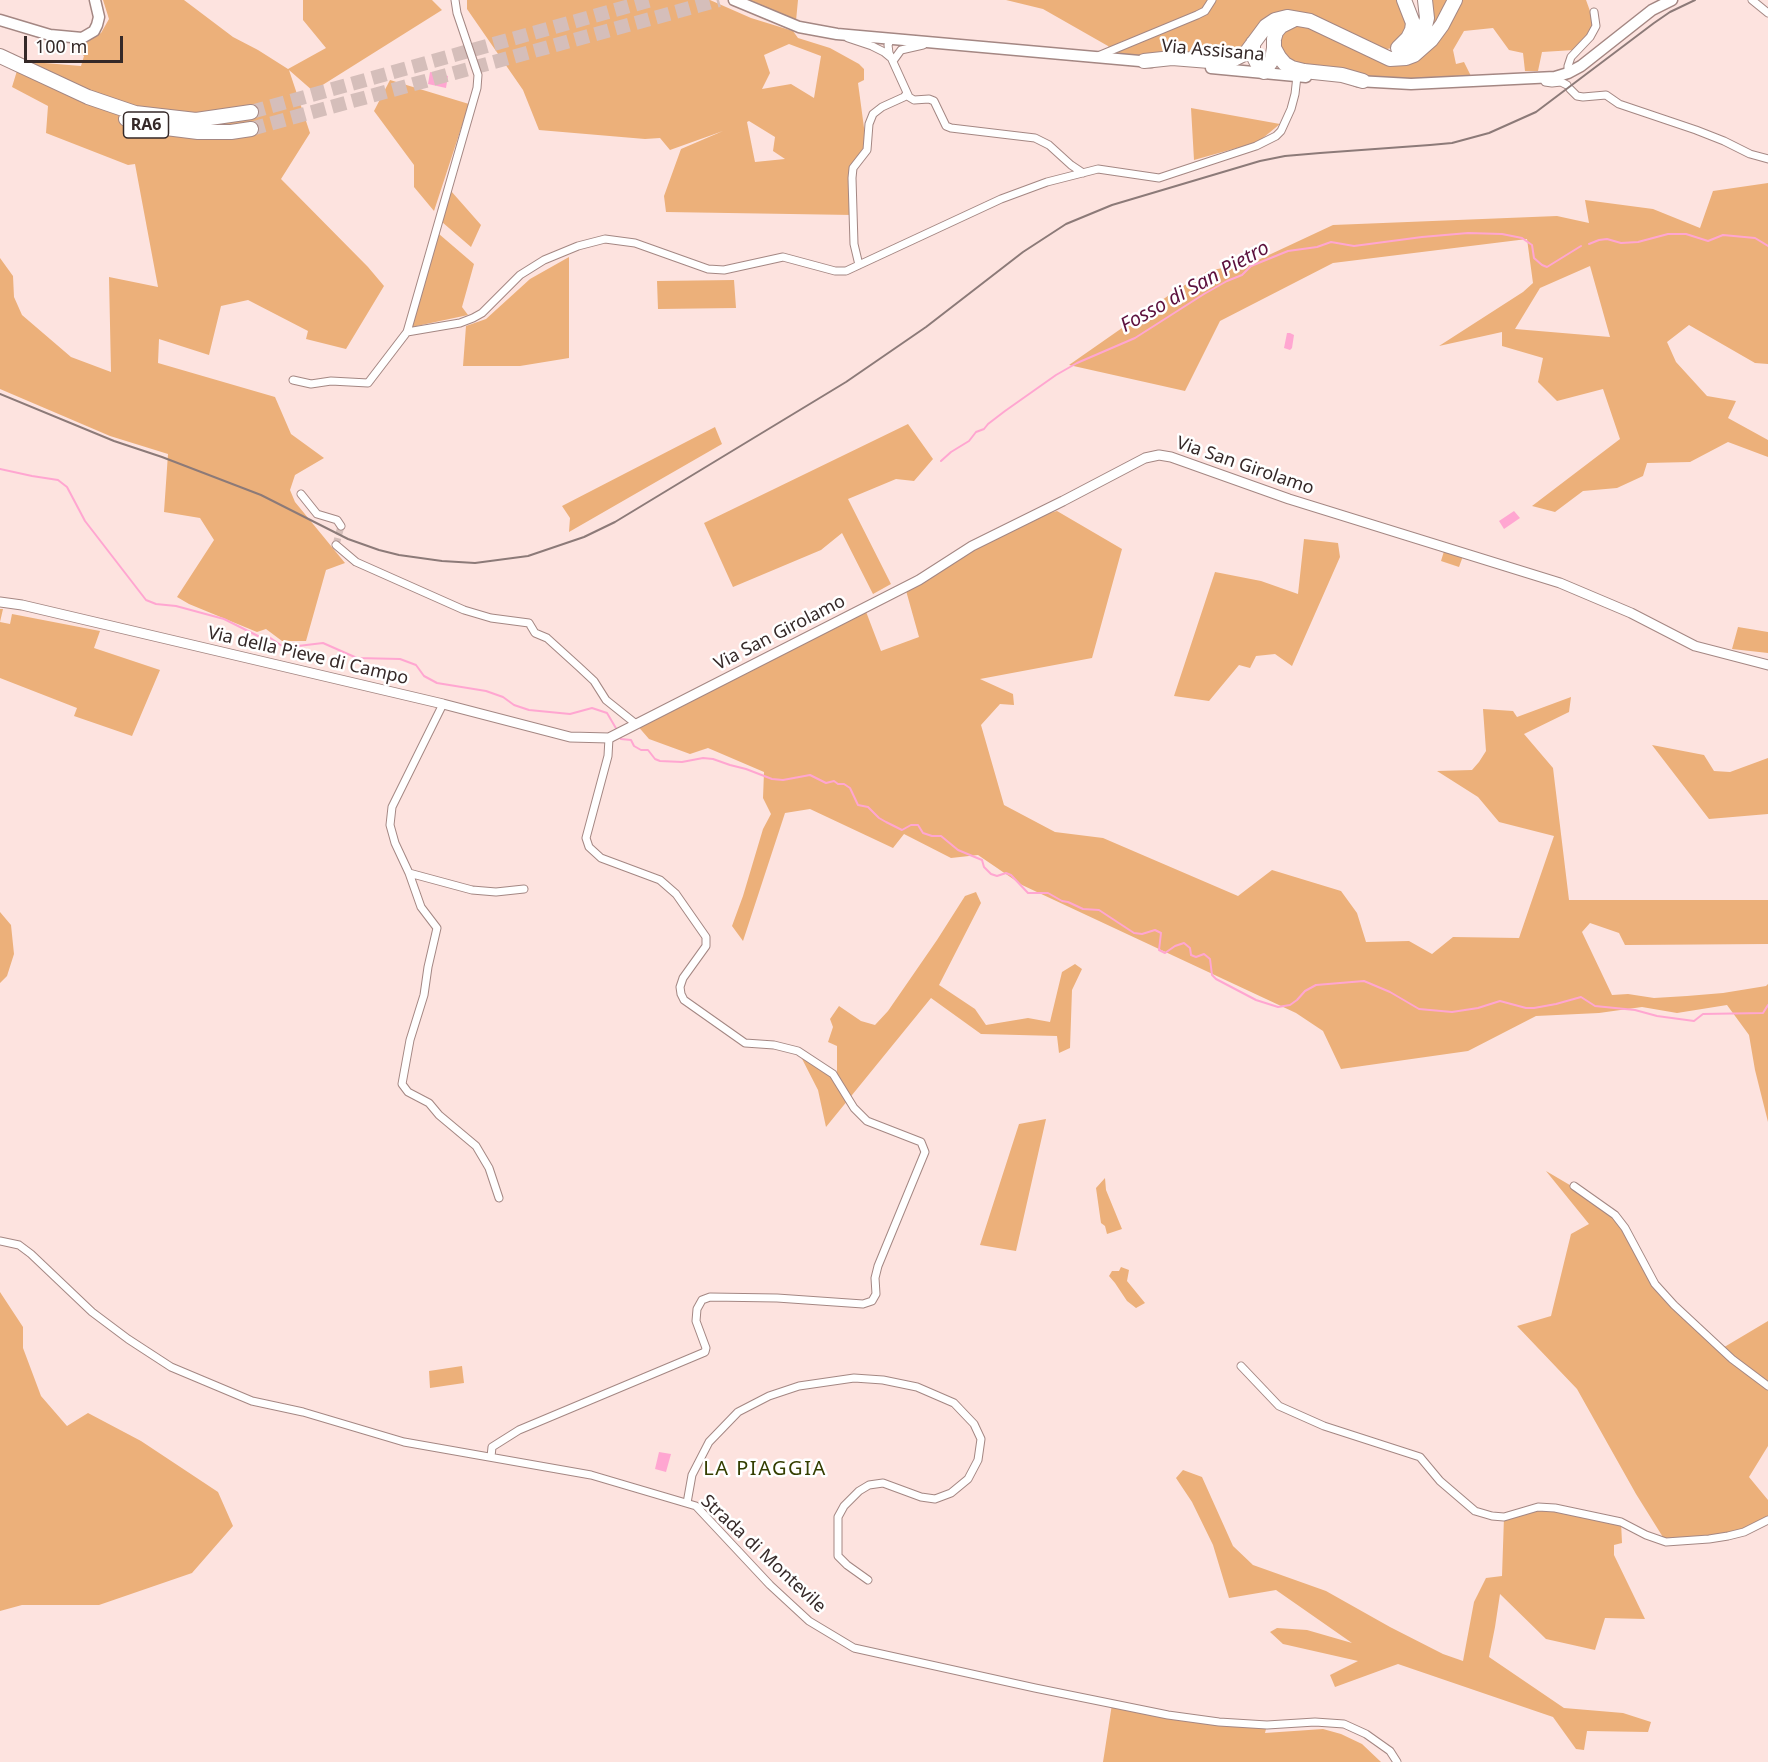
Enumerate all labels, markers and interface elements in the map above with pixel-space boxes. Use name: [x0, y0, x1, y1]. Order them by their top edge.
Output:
scale bar: [27, 24, 126, 62]
text: 100 m: [35, 34, 87, 58]
street label: Via Assisana: [1160, 36, 1266, 66]
road number: RA6: [124, 112, 168, 138]
water label: Fosso di San Pietro: [1116, 236, 1274, 338]
street label: Via San Girolamo: [1173, 432, 1317, 500]
street label: Via San Girolamo: [711, 591, 849, 675]
street label: Via della Pieve di Campo: [205, 622, 411, 690]
district label: LA PIAGGIA: [703, 1457, 827, 1481]
street label: Strada di Montevile: [696, 1491, 830, 1617]

